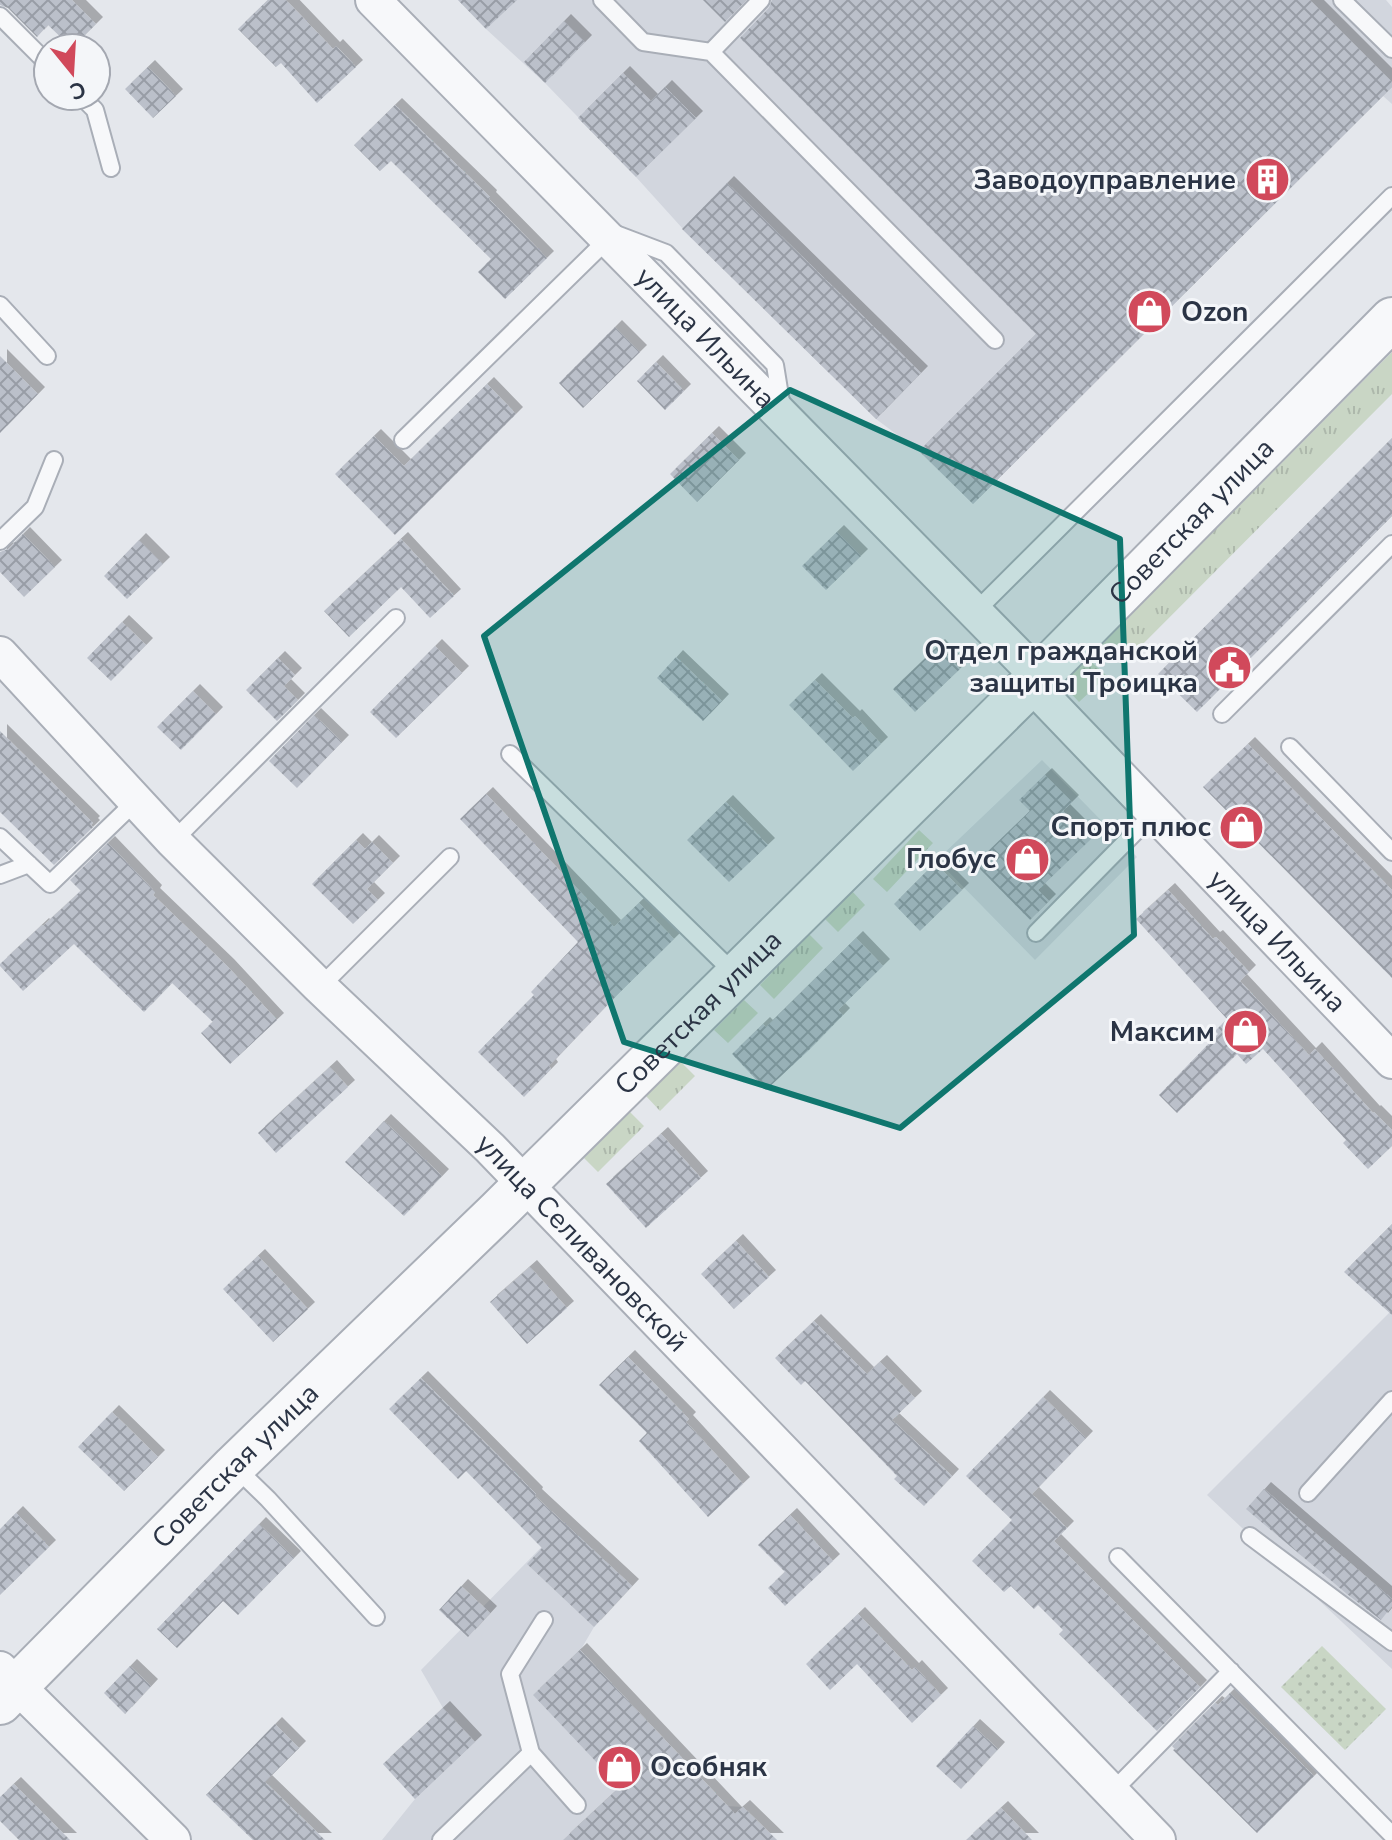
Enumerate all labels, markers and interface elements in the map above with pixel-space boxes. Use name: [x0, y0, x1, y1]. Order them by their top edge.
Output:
north arrow: [32, 32, 112, 112]
text: С: [66, 73, 90, 107]
building icon: Заводоуправление: [1243, 156, 1291, 204]
place label: Заводоуправление: [974, 161, 1236, 199]
street label: улица Ильина: [627, 259, 784, 417]
shop icon: Ozon: [1126, 288, 1174, 336]
place label: Ozon: [1181, 293, 1248, 331]
street label: Советская улица: [1100, 430, 1283, 614]
place label: Отдел гражданской защиты Троицка: [924, 632, 1198, 702]
public building icon: Отдел гражданской защиты Троицка: [1205, 643, 1253, 691]
shop icon: Спорт плюс: [1218, 803, 1266, 851]
place label: Спорт плюс: [1050, 808, 1211, 846]
shop icon: Глобус: [1003, 835, 1051, 883]
place label: Глобус: [906, 840, 996, 878]
street label: улица Ильина: [1199, 861, 1355, 1021]
street label: Советская улица: [607, 922, 790, 1104]
shop icon: Максим: [1222, 1008, 1270, 1056]
place label: Максим: [1110, 1013, 1215, 1051]
street label: улица Селивановской: [468, 1125, 696, 1360]
street label: Советская улица: [144, 1375, 327, 1557]
shop icon: Особняк: [595, 1743, 643, 1791]
place label: Особняк: [650, 1748, 767, 1786]

